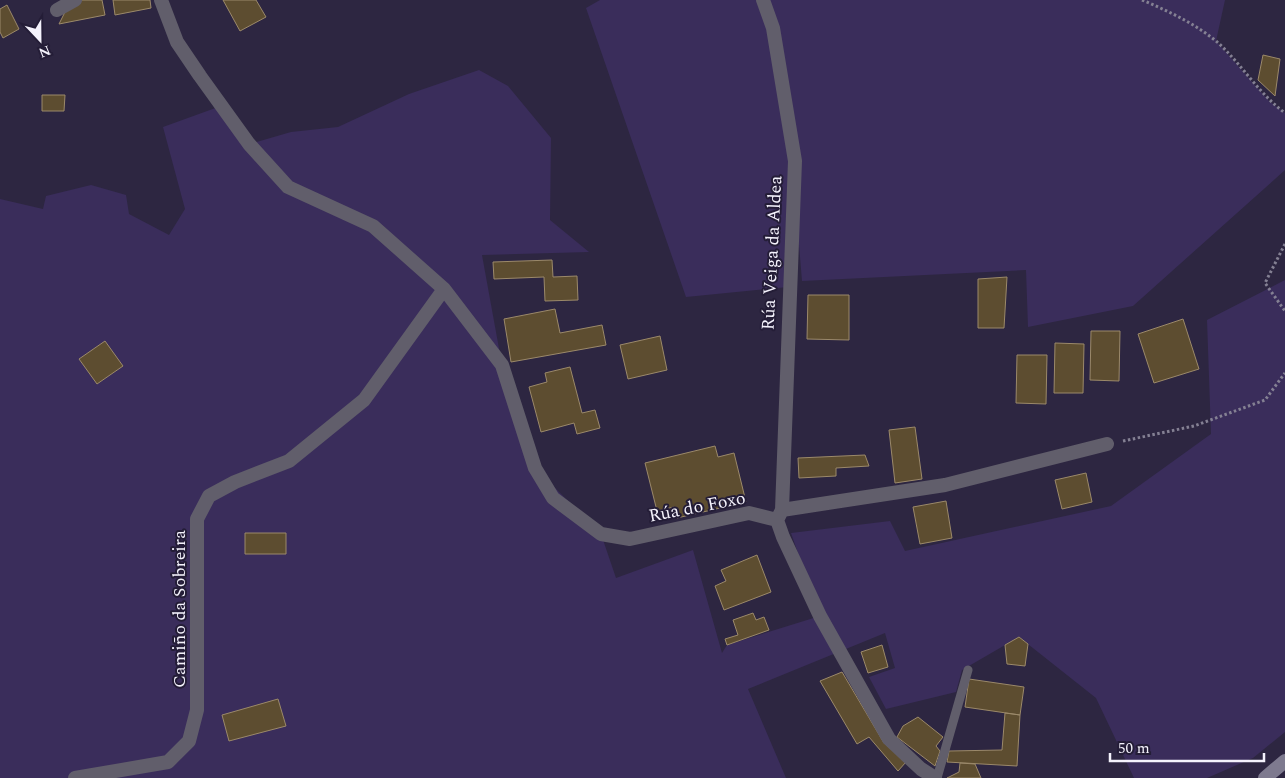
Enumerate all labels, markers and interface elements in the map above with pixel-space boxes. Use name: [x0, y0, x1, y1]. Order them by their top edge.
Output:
north arrow: [15, 15, 65, 65]
text: N: [35, 40, 54, 63]
street label: Rúa Veiga da Aldea: [754, 175, 790, 331]
street label: Rúa do Foxo: [646, 484, 748, 530]
street label: Camiño da Sobreira: [166, 530, 193, 688]
scale bar: [1110, 730, 1264, 762]
text: 50 m: [1118, 737, 1150, 760]

